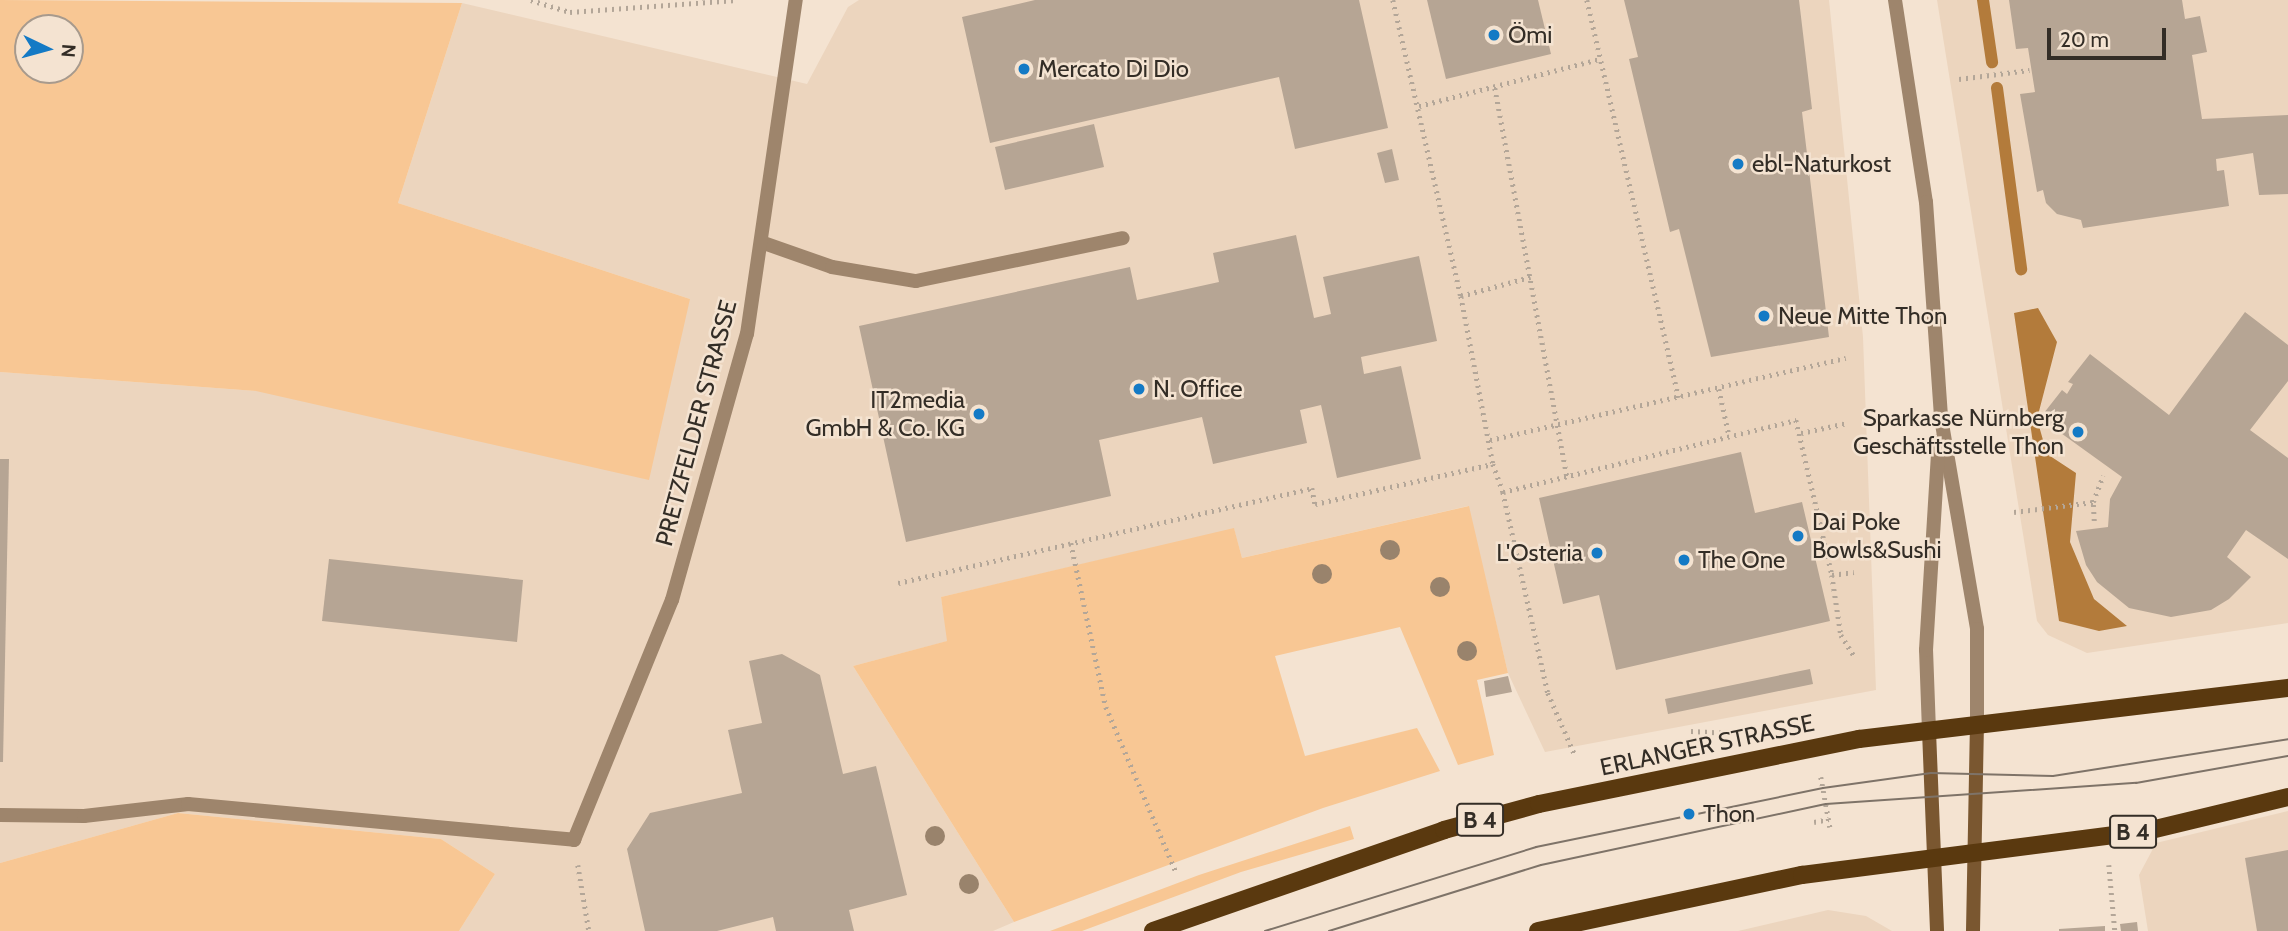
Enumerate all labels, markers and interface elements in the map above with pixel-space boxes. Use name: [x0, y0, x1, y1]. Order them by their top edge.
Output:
north arrow: [14, 14, 84, 84]
scale bar: [2050, 14, 2169, 58]
place label: Ömi: [1508, 21, 1552, 49]
marker: Ömi: [1486, 27, 1502, 43]
text: 20 m: [2060, 27, 2109, 52]
text: N: [56, 43, 80, 58]
place label: Mercato Di Dio: [1038, 55, 1189, 83]
marker: Mercato Di Dio: [1016, 61, 1032, 77]
place label: ebl-Naturkost: [1752, 150, 1891, 178]
marker: ebl-Naturkost: [1730, 156, 1746, 172]
street label: PRETZFELDER STRASSE: [649, 297, 743, 549]
place label: Neue Mitte Thon: [1778, 302, 1947, 330]
marker: Neue Mitte Thon: [1756, 308, 1772, 324]
place label: N. Office: [1153, 375, 1243, 403]
marker: N. Office: [1131, 381, 1147, 397]
place label: IT2media GmbH & Co. KG: [806, 386, 965, 442]
place label: Sparkasse Nürnberg Geschäftsstelle Thon: [1853, 404, 2064, 460]
marker: IT2media GmbH & Co. KG: [971, 406, 987, 422]
marker: Sparkasse Nürnberg Geschäftsstelle Thon: [2070, 424, 2086, 440]
place label: Dai Poke Bowls&Sushi: [1812, 508, 1942, 564]
marker: Dai Poke Bowls&Sushi: [1790, 528, 1806, 544]
place label: L'Osteria: [1496, 539, 1583, 567]
marker: L'Osteria: [1589, 545, 1605, 561]
place label: The One: [1698, 546, 1785, 574]
marker: The One: [1676, 552, 1692, 568]
street label: ERLANGER STRASSE: [1597, 708, 1817, 782]
road number: B 4: [1456, 800, 1504, 840]
place label: Thon: [1703, 800, 1755, 828]
marker: Thon: [1681, 806, 1697, 822]
road number: B 4: [2108, 812, 2158, 852]

